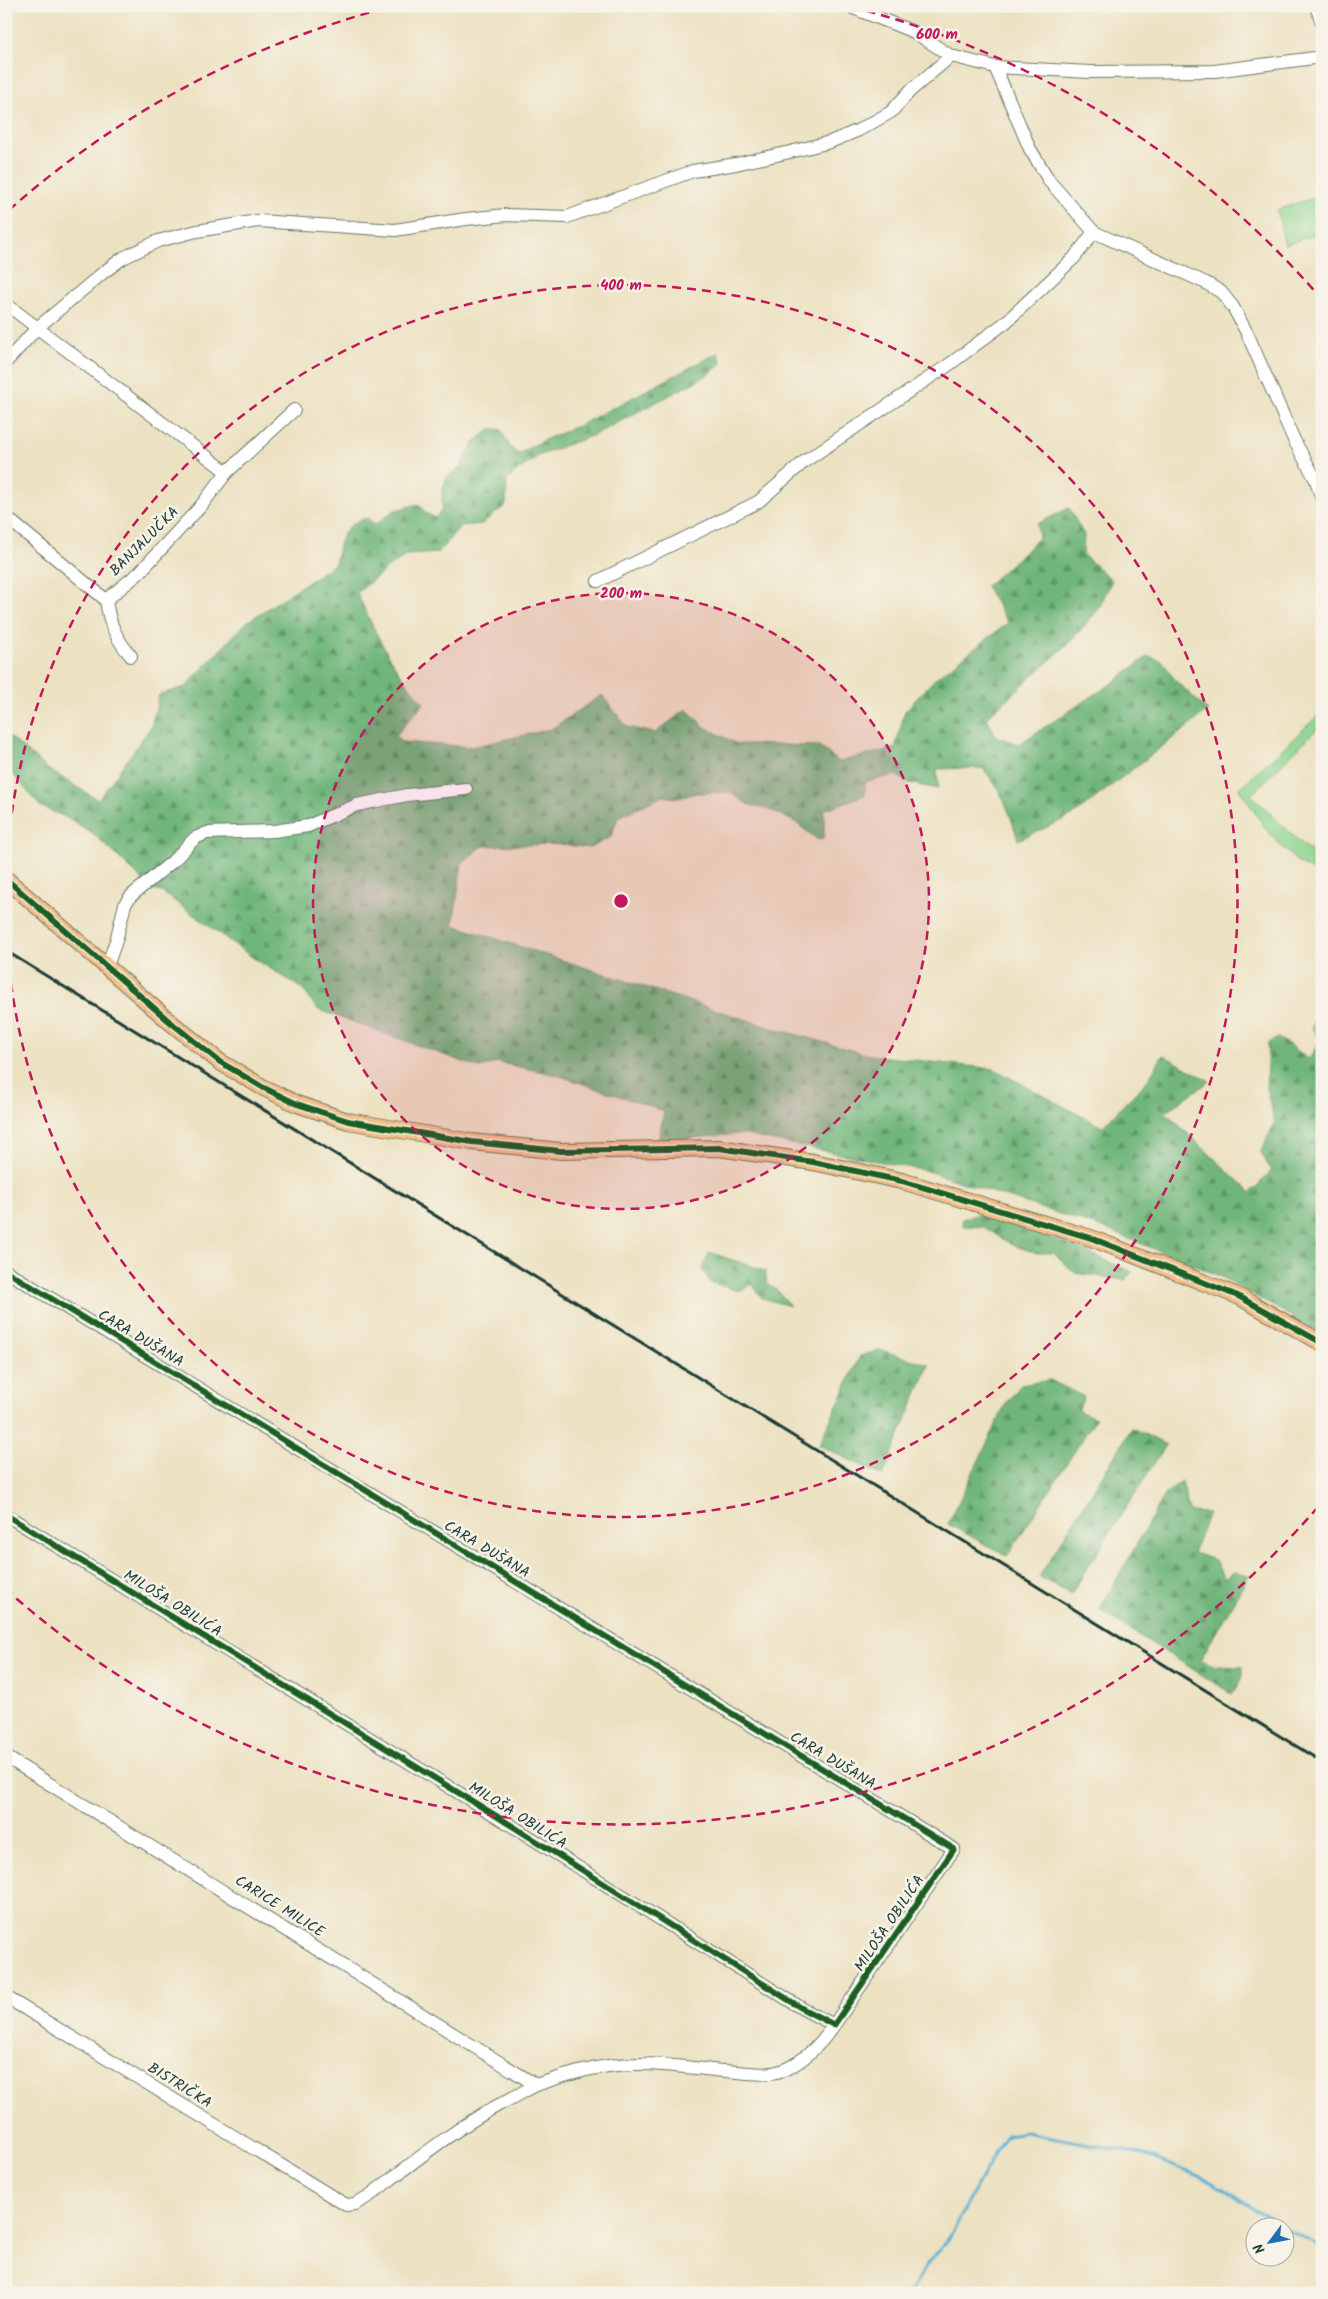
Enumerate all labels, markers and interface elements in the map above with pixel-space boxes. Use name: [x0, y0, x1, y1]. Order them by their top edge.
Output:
text: 600 m: [916, 23, 958, 47]
text: 400 m: [600, 274, 642, 298]
street label: BANJALUČKA: [104, 501, 185, 582]
text: 200 m: [600, 582, 642, 606]
centre of rings: [612, 892, 630, 910]
street label: CARA DUŠANA: [93, 1304, 188, 1374]
street label: CARA DUŠANA: [439, 1515, 534, 1585]
street label: MILOŠA OBILIĆA: [118, 1564, 227, 1644]
street label: CARA DUŠANA: [785, 1726, 880, 1796]
street label: MILOŠA OBILIĆA: [463, 1776, 572, 1856]
street label: CARICE MILICE: [230, 1870, 330, 1945]
street label: MILOŠA OBILIĆA: [848, 1870, 931, 1977]
street label: BISTRIČKA: [143, 2057, 216, 2115]
north arrow: [1246, 2216, 1296, 2266]
text: N: [1248, 2239, 1271, 2258]

